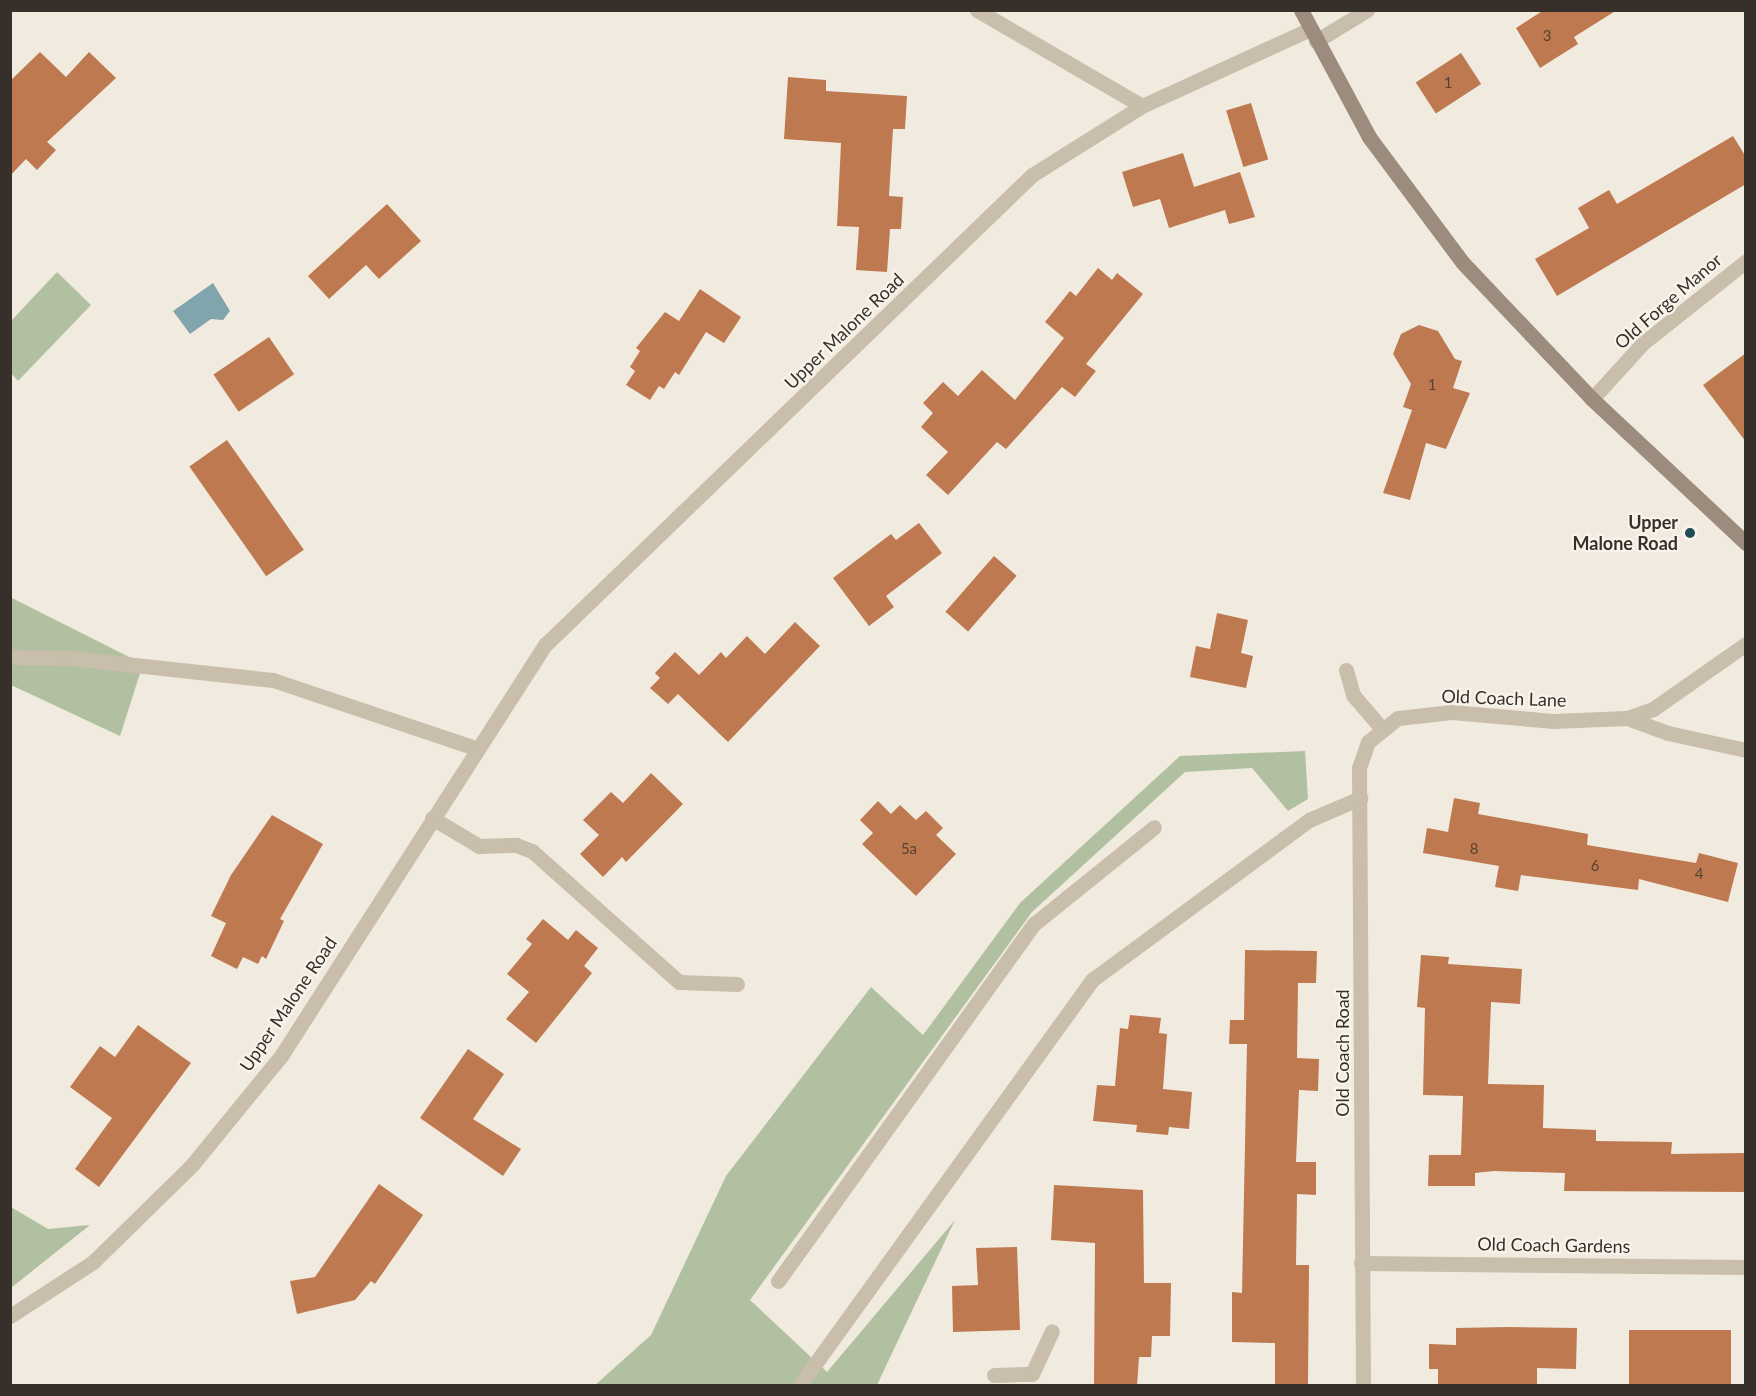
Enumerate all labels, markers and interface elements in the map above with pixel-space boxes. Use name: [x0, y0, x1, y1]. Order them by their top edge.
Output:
house number: 3: [1543, 27, 1551, 45]
house number: 1: [1444, 74, 1452, 92]
street label: Old Forge Manor: [1610, 249, 1726, 353]
street label: Upper Malone Road: [780, 268, 908, 394]
house number: 1: [1428, 376, 1436, 394]
place label: Upper Malone Road: [1572, 512, 1678, 554]
marker: Upper Malone Road: [1683, 526, 1697, 540]
street label: Old Coach Lane: [1441, 685, 1567, 711]
house number: 5a: [901, 840, 917, 858]
house number: 8: [1470, 840, 1478, 858]
house number: 6: [1591, 857, 1599, 875]
house number: 4: [1695, 865, 1703, 883]
street label: Upper Malone Road: [235, 933, 341, 1075]
street label: Old Coach Road: [1331, 989, 1353, 1117]
street label: Old Coach Gardens: [1477, 1233, 1631, 1257]

